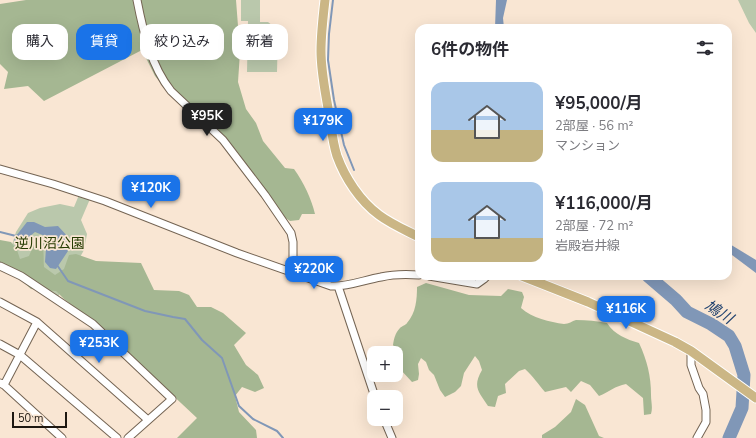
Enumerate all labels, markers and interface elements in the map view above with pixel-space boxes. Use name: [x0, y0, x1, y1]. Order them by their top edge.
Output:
chip: 購入: [12, 24, 68, 60]
chip: 賃貸: [76, 24, 132, 60]
chip: 絞り込み: [140, 24, 224, 60]
chip: 新着: [232, 24, 288, 60]
icon: filters: [694, 37, 716, 59]
text: 6件の物件: [431, 38, 509, 61]
text: ¥95,000/月: [555, 92, 643, 115]
icon: home: [463, 98, 511, 146]
pin: ¥95K: [183, 103, 231, 137]
text: ¥95K: [191, 107, 223, 125]
pin: ¥179K: [295, 108, 351, 142]
text: ¥179K: [303, 112, 343, 130]
text: 2部屋 · 56 m²: [555, 117, 633, 135]
text: マンション: [555, 137, 620, 155]
pin: ¥120K: [123, 175, 179, 209]
text: ¥120K: [131, 179, 171, 197]
text: ¥116,000/月: [555, 192, 653, 215]
icon: home: [463, 198, 511, 246]
text: 2部屋 · 72 m²: [555, 217, 633, 235]
park label: 逆川沼公園: [15, 234, 85, 253]
text: 岩殿岩井線: [555, 237, 620, 255]
pin: ¥220K: [286, 256, 342, 290]
text: ¥220K: [294, 260, 334, 278]
pin: ¥116K: [598, 296, 654, 330]
water label: 鳩川: [701, 296, 739, 329]
text: ¥116K: [606, 300, 646, 318]
pin: ¥253K: [71, 330, 127, 364]
text: ¥253K: [79, 334, 119, 352]
map controls: [367, 346, 403, 426]
button: +: [367, 346, 403, 382]
button: −: [367, 390, 403, 426]
scale bar: [12, 410, 67, 429]
text: 50 m: [18, 411, 43, 426]

